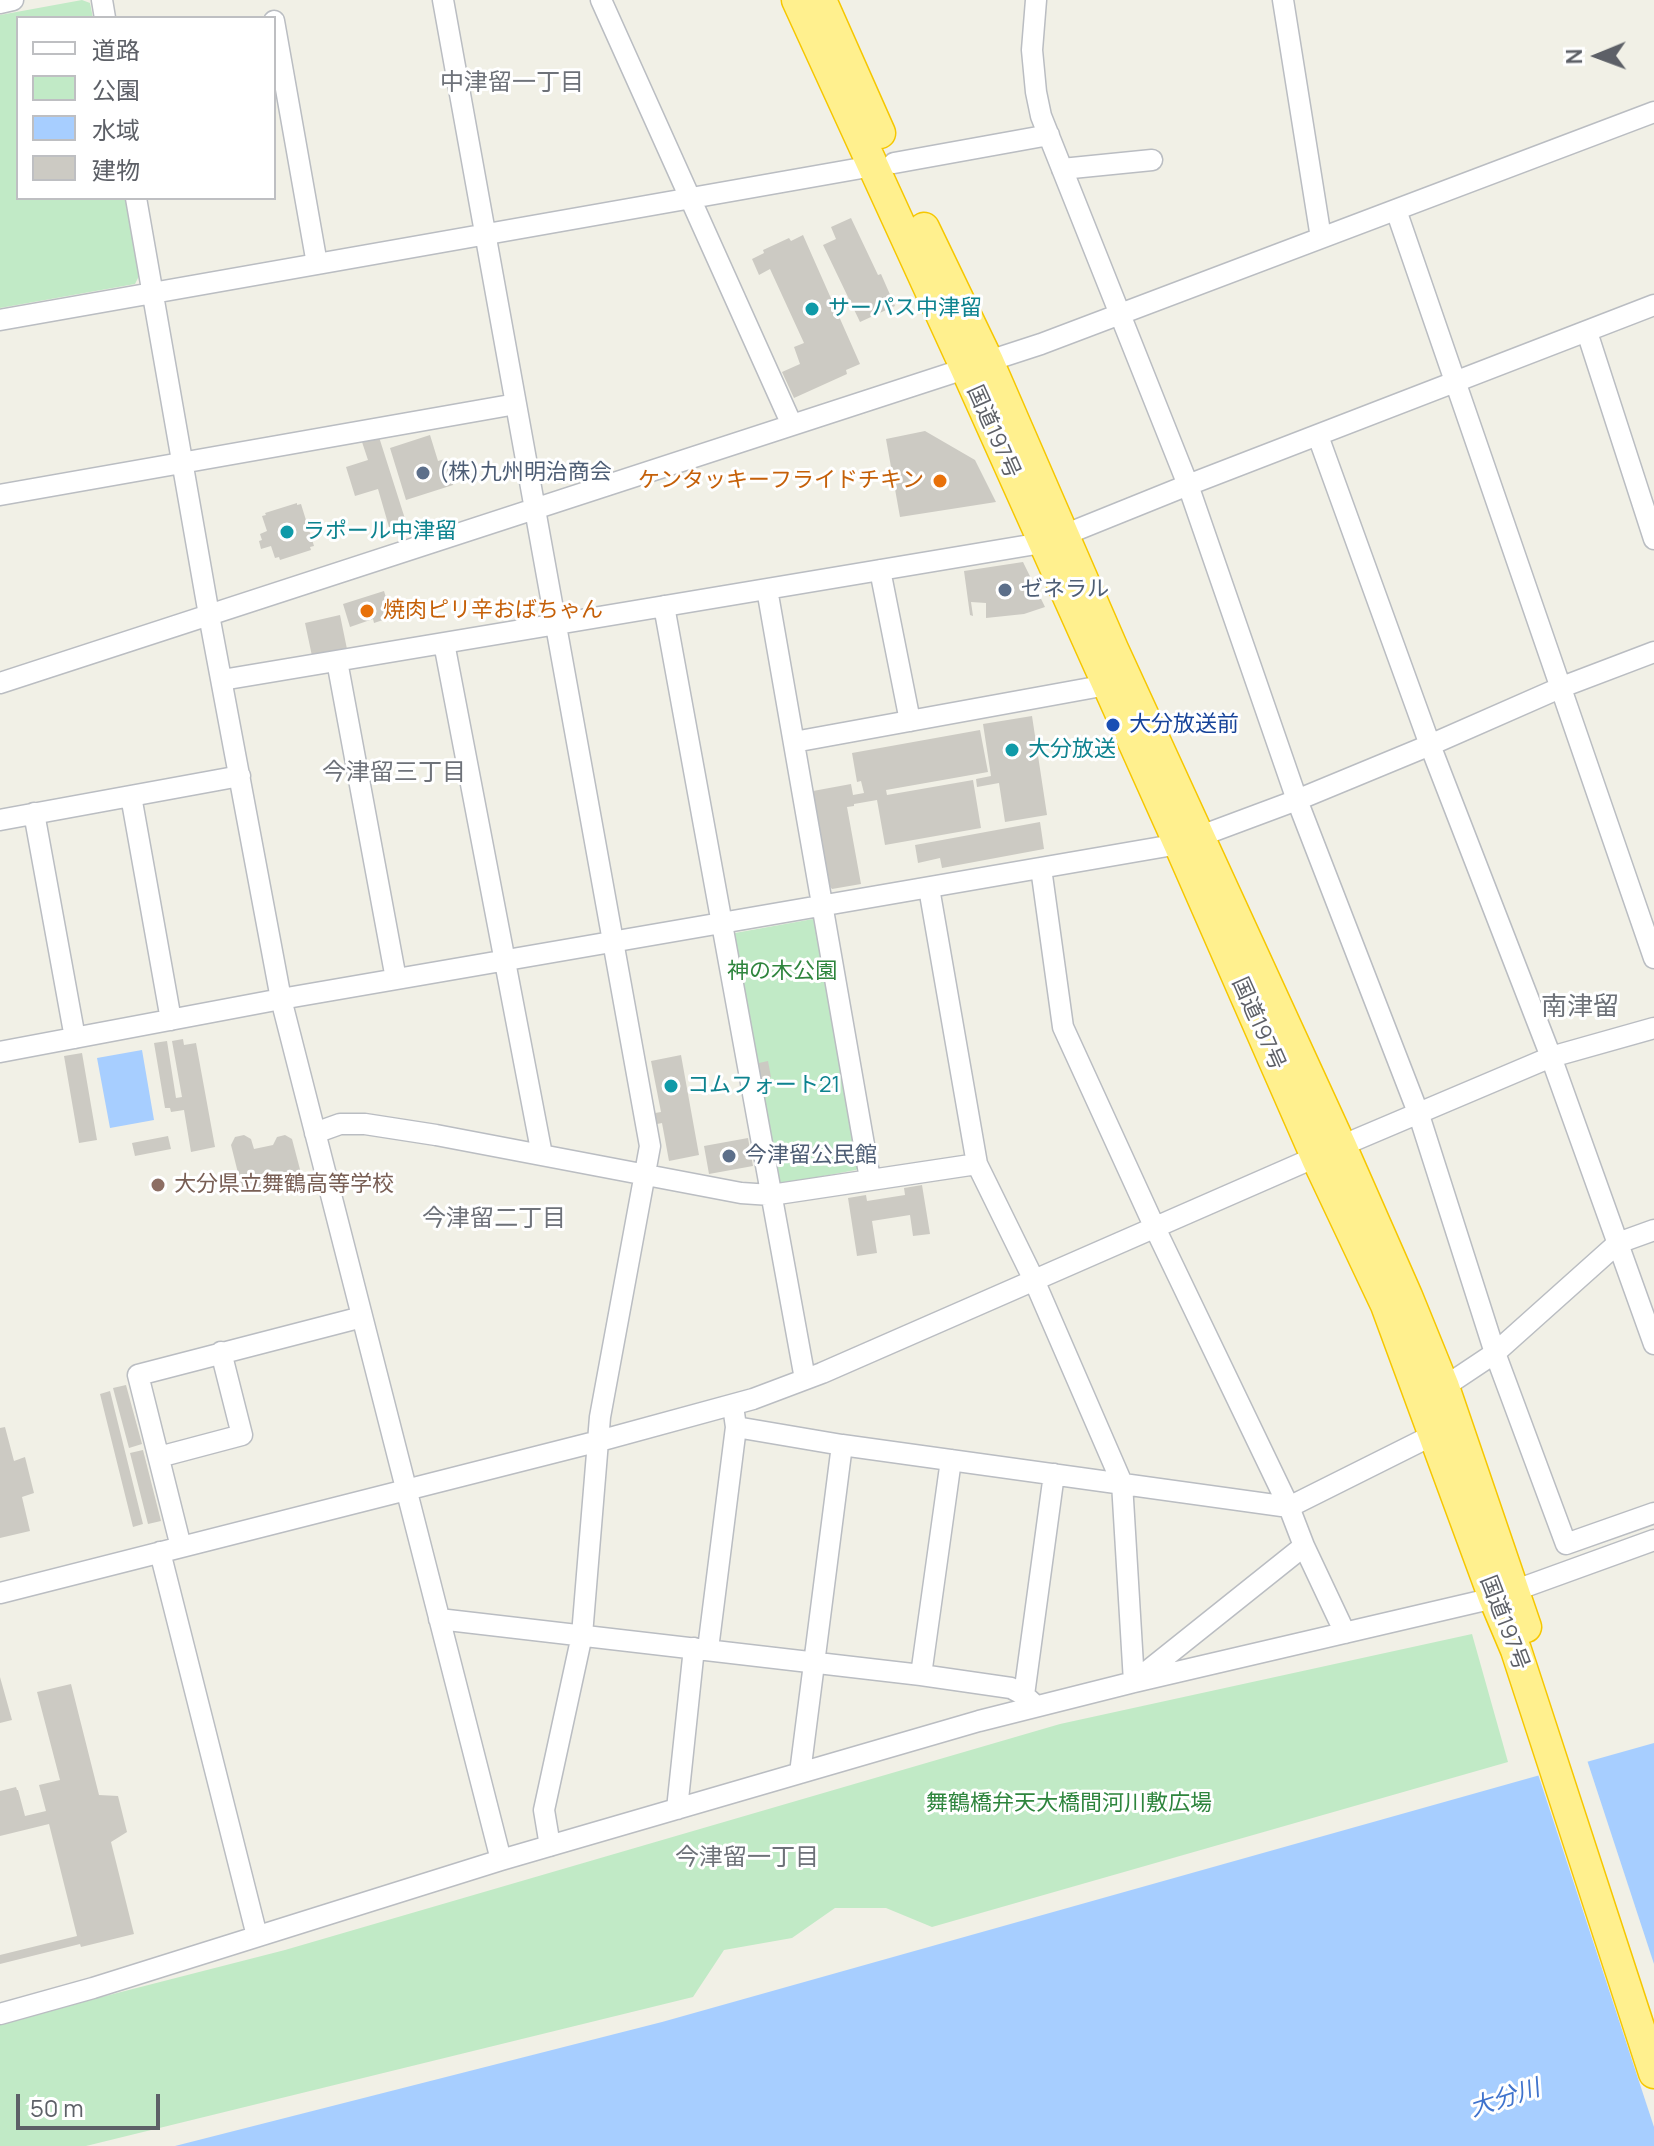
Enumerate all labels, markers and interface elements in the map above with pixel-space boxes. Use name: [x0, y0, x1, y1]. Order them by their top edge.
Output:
legend: [16, 16, 276, 200]
north arrow: [1558, 16, 1638, 96]
text: 道路: [92, 33, 140, 66]
text: N: [1559, 48, 1589, 65]
district label: 中津留一丁目: [440, 69, 584, 97]
text: 公園: [92, 73, 140, 106]
text: 水域: [92, 113, 140, 146]
text: 建物: [92, 153, 140, 186]
place label: サーパス中津留: [828, 296, 982, 322]
marker: サーパス中津留: [803, 300, 821, 318]
street label: 国道197号: [961, 381, 1025, 483]
place label: (株)九州明治商会: [439, 460, 612, 486]
marker: (株)九州明治商会: [414, 464, 432, 482]
place label: ケンタッキーフライドチキン: [638, 468, 924, 494]
marker: ケンタッキーフライドチキン: [931, 472, 949, 490]
place label: ラポール中津留: [303, 519, 457, 545]
marker: ラポール中津留: [278, 523, 296, 541]
place label: ゼネラル: [1021, 577, 1109, 603]
marker: ゼネラル: [996, 581, 1014, 599]
place label: 焼肉ピリ辛おばちゃん: [383, 598, 603, 624]
marker: 焼肉ピリ辛おばちゃん: [358, 602, 376, 620]
place label: 大分放送前: [1129, 712, 1239, 738]
marker: 大分放送前: [1104, 716, 1122, 734]
place label: 大分放送: [1028, 737, 1116, 763]
marker: 大分放送: [1003, 741, 1021, 759]
district label: 今津留三丁目: [322, 759, 466, 787]
park label: 神の木公園: [727, 959, 837, 985]
street label: 国道197号: [1226, 973, 1290, 1075]
district label: 南津留: [1541, 992, 1619, 1024]
place label: コムフォート21: [687, 1073, 840, 1099]
marker: コムフォート21: [662, 1077, 680, 1095]
place label: 今津留公民館: [745, 1143, 877, 1169]
marker: 今津留公民館: [720, 1147, 738, 1165]
place label: 大分県立舞鶴高等学校: [174, 1172, 394, 1198]
marker: 大分県立舞鶴高等学校: [149, 1176, 167, 1194]
district label: 今津留二丁目: [422, 1205, 566, 1233]
street label: 国道197号: [1474, 1572, 1534, 1674]
park label: 舞鶴橋弁天大橋間河川敷広場: [926, 1791, 1212, 1817]
district label: 今津留一丁目: [675, 1844, 819, 1872]
water label: 大分川: [1466, 2074, 1544, 2124]
scale bar: [20, 2078, 164, 2128]
text: 50 m: [30, 2091, 84, 2124]

